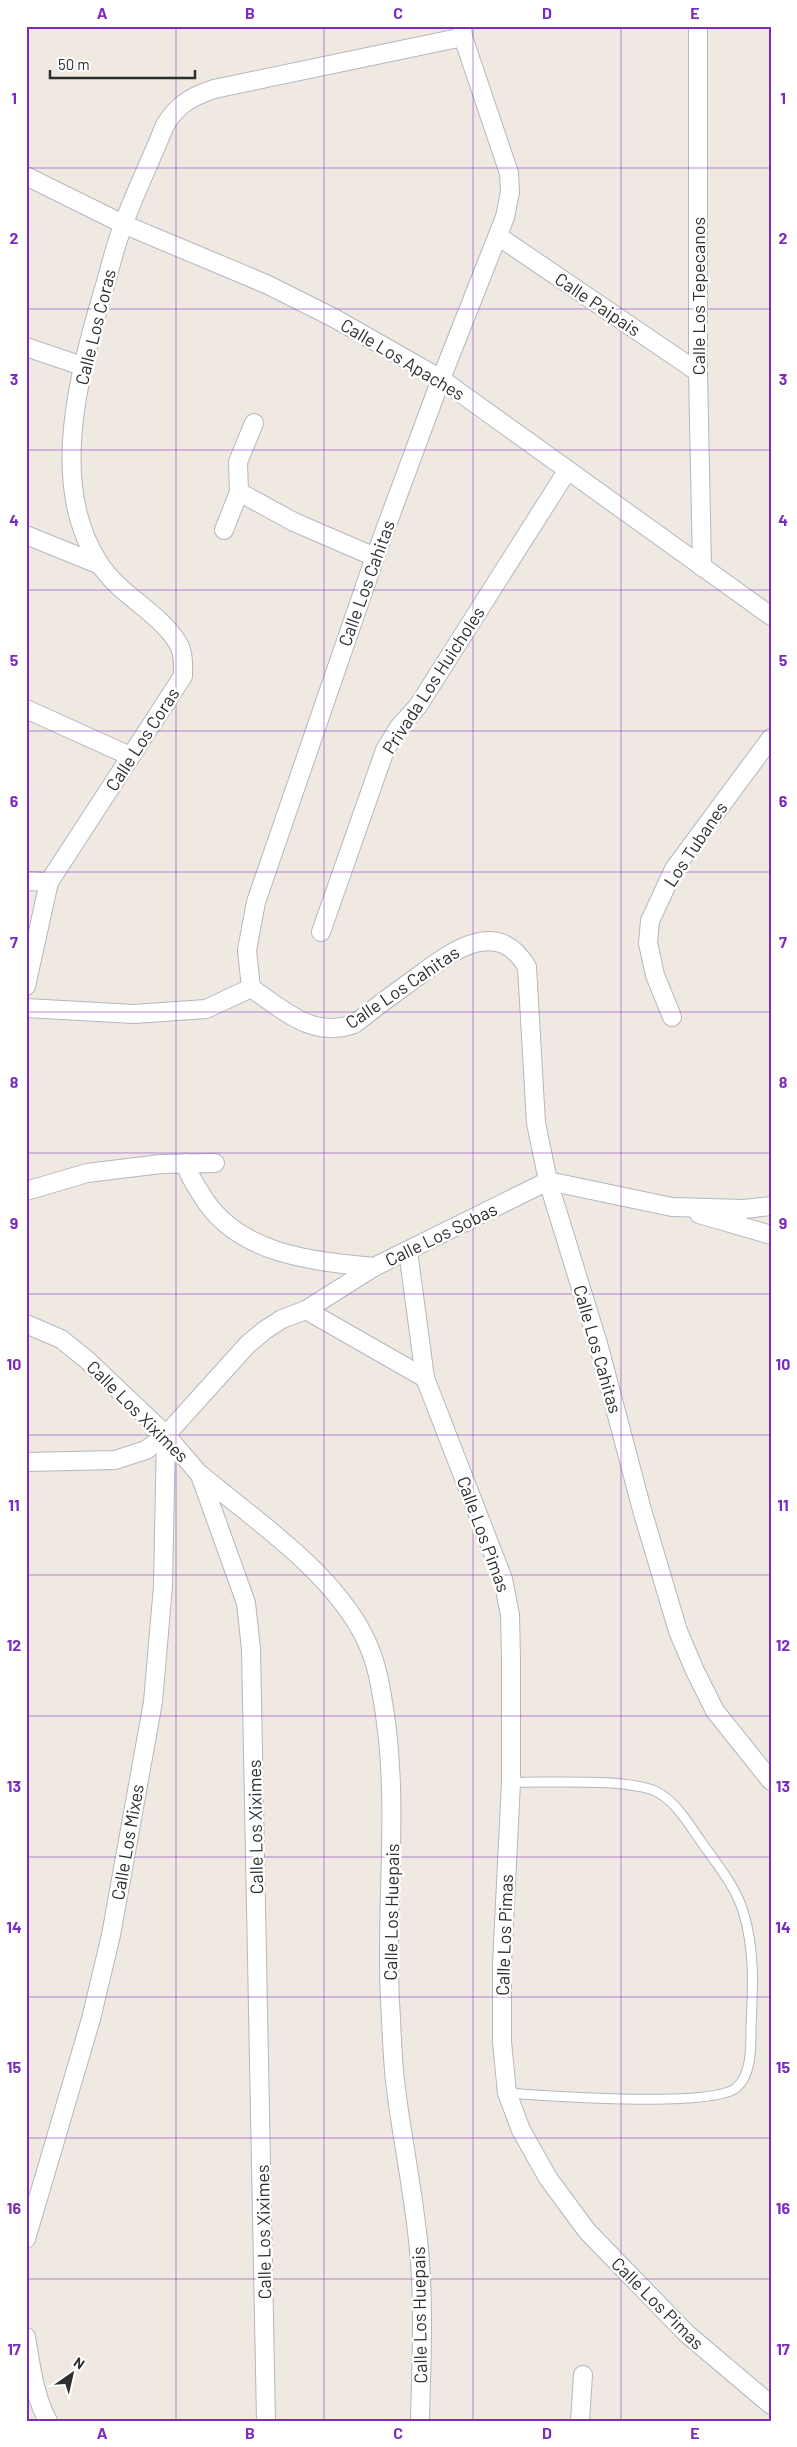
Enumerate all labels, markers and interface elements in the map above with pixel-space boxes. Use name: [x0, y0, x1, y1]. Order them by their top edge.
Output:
text: A: [97, 3, 108, 22]
text: B: [245, 3, 255, 22]
text: C: [393, 3, 403, 22]
text: D: [542, 3, 552, 22]
text: E: [690, 3, 700, 22]
scale bar: [50, 48, 195, 80]
text: 50 m: [58, 55, 90, 73]
text: 1: [11, 88, 17, 107]
text: 1: [780, 88, 786, 107]
street label: Calle Los Tepecanos: [687, 217, 709, 375]
text: 2: [10, 228, 19, 247]
text: 2: [779, 228, 788, 247]
street label: Calle Los Coras: [70, 267, 120, 387]
street label: Calle Paipais: [551, 267, 645, 341]
street label: Calle Los Apaches: [337, 313, 469, 405]
text: 3: [10, 369, 18, 388]
text: 3: [779, 369, 787, 388]
text: 4: [9, 510, 19, 529]
text: 4: [778, 510, 788, 529]
street label: Calle Los Cahitas: [333, 517, 399, 649]
street label: Privada Los Huicholes: [377, 602, 489, 758]
text: 5: [10, 650, 19, 669]
text: 5: [779, 650, 788, 669]
street label: Calle Los Coras: [100, 683, 184, 795]
text: 6: [10, 791, 19, 810]
text: 6: [779, 791, 788, 810]
street label: Los Tubanes: [658, 797, 732, 891]
text: 7: [10, 932, 18, 951]
text: 7: [779, 932, 787, 951]
street label: Calle Los Cahitas: [341, 941, 463, 1033]
text: 8: [10, 1072, 19, 1091]
text: 8: [779, 1072, 788, 1091]
street label: Calle Los Sobas: [381, 1197, 501, 1271]
text: 9: [10, 1213, 18, 1232]
text: 9: [779, 1213, 787, 1232]
street label: Calle Los Cahitas: [569, 1282, 627, 1416]
text: 10: [7, 1354, 21, 1373]
text: 10: [776, 1354, 790, 1373]
street label: Calle Los Xiximes: [82, 1355, 194, 1467]
street label: Calle Los Pimas: [453, 1473, 515, 1595]
text: 11: [8, 1495, 20, 1514]
text: 11: [777, 1495, 789, 1514]
text: 12: [7, 1635, 21, 1654]
text: 12: [776, 1635, 790, 1654]
street label: Calle Los Xiximes: [243, 1759, 267, 1895]
text: 13: [7, 1776, 21, 1795]
text: 13: [776, 1776, 790, 1795]
street label: Calle Los Mixes: [106, 1782, 148, 1902]
street label: Calle Los Huepais: [379, 1843, 403, 1981]
street label: Calle Los Pimas: [491, 1874, 517, 1996]
text: 14: [6, 1917, 22, 1936]
text: 14: [775, 1917, 791, 1936]
text: 15: [7, 2057, 22, 2076]
text: 15: [776, 2057, 791, 2076]
street label: Calle Los Xiximes: [251, 2164, 275, 2300]
text: 16: [7, 2198, 22, 2217]
text: 16: [776, 2198, 791, 2217]
street label: Calle Los Huepais: [407, 2246, 431, 2384]
street label: Calle Los Pimas: [607, 2252, 709, 2354]
text: 17: [7, 2339, 21, 2358]
text: 17: [776, 2339, 790, 2358]
north arrow: [48, 2350, 98, 2400]
text: N: [71, 2353, 88, 2372]
text: A: [97, 2423, 108, 2442]
text: B: [245, 2423, 255, 2442]
text: C: [393, 2423, 403, 2442]
text: D: [542, 2423, 552, 2442]
text: E: [690, 2423, 700, 2442]

